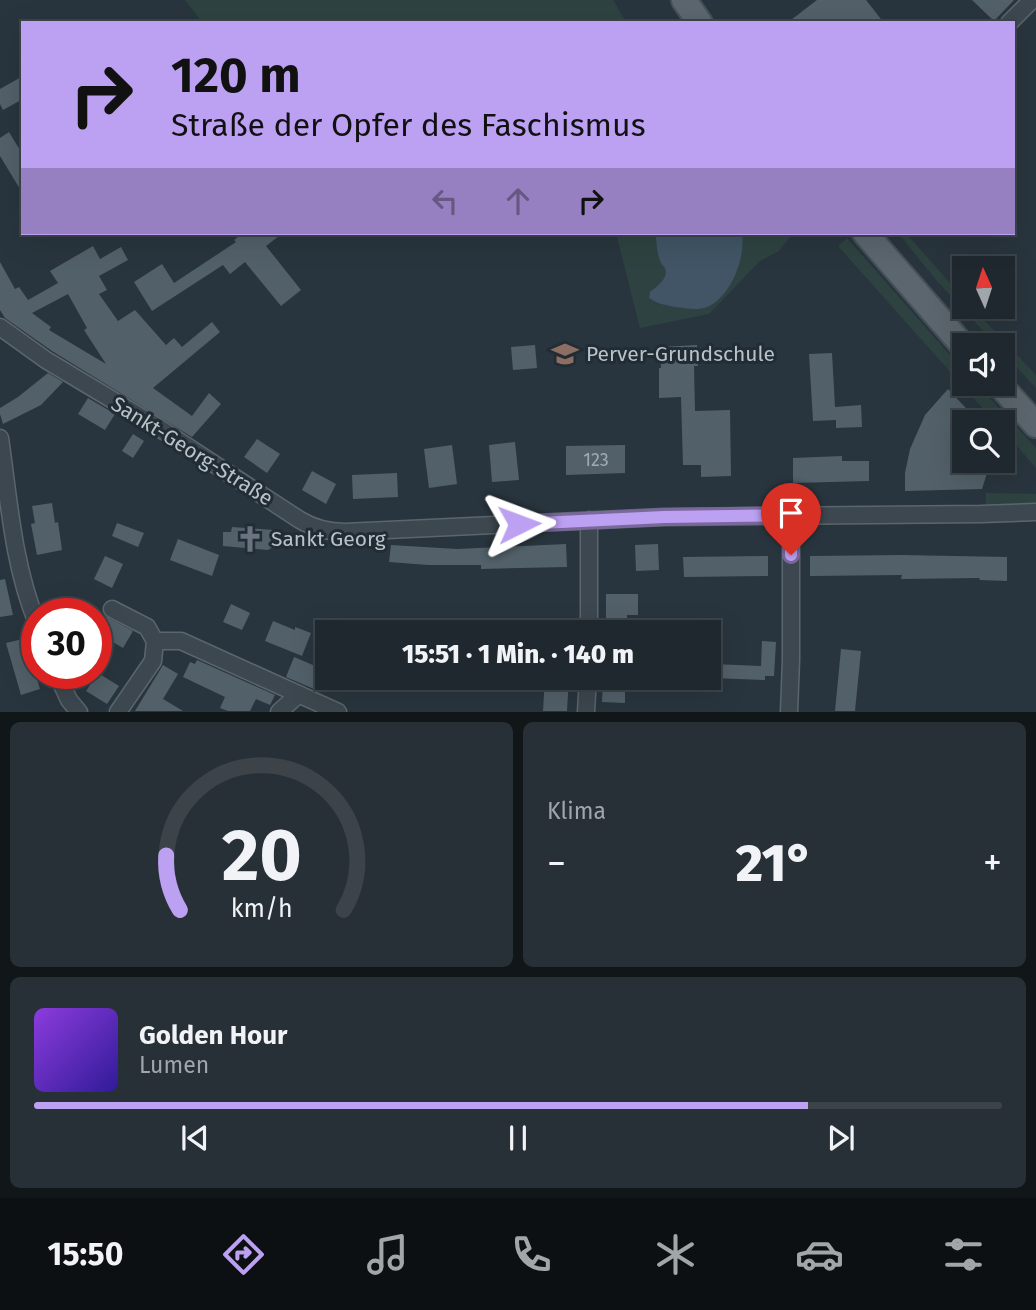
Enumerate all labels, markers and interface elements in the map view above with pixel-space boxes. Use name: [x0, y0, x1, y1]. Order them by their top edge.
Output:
text: 120 m: [171, 46, 301, 105]
icon: right: [56, 49, 147, 140]
text: Straße der Opfer des Faschismus: [171, 106, 646, 144]
icon: left: [426, 182, 464, 220]
icon: ahead: [499, 182, 537, 220]
icon: right: [572, 182, 610, 220]
north arrow: [952, 256, 1015, 318]
map controls: [952, 256, 1015, 473]
button: sound: [952, 333, 1015, 396]
school or university icon: Perver-Grundschule: [550, 339, 580, 369]
place label: Perver-Grundschule: [586, 341, 775, 367]
street label: Sankt-Georg-Straße: [106, 391, 278, 511]
button: search: [952, 410, 1015, 473]
house number: 123: [583, 449, 609, 471]
pin: [761, 483, 821, 555]
position arrow: [482, 487, 556, 561]
icon: arrive: [772, 494, 810, 532]
church icon: Sankt Georg: [235, 524, 265, 554]
place label: Sankt Georg: [271, 526, 386, 552]
speed limit sign: 30: [21, 598, 112, 689]
text: 15:51 · 1 Min. · 140 m: [402, 639, 634, 670]
text: Klima: [547, 797, 606, 825]
text: 20: [221, 813, 302, 900]
text: 21°: [736, 832, 813, 895]
text: −: [547, 840, 566, 886]
text: +: [983, 840, 1002, 886]
text: km/h: [231, 894, 292, 924]
text: Golden Hour: [139, 1020, 287, 1051]
text: Lumen: [139, 1051, 209, 1079]
icon: previous: [176, 1119, 214, 1157]
icon: pause: [499, 1119, 537, 1157]
icon: next: [822, 1119, 860, 1157]
icon: directions: [219, 1230, 268, 1279]
icon: music: [363, 1230, 412, 1279]
icon: phone: [507, 1230, 556, 1279]
icon: climate: [651, 1230, 700, 1279]
icon: car: [795, 1230, 844, 1279]
icon: filters: [939, 1230, 988, 1279]
text: 15:50: [48, 1235, 123, 1273]

